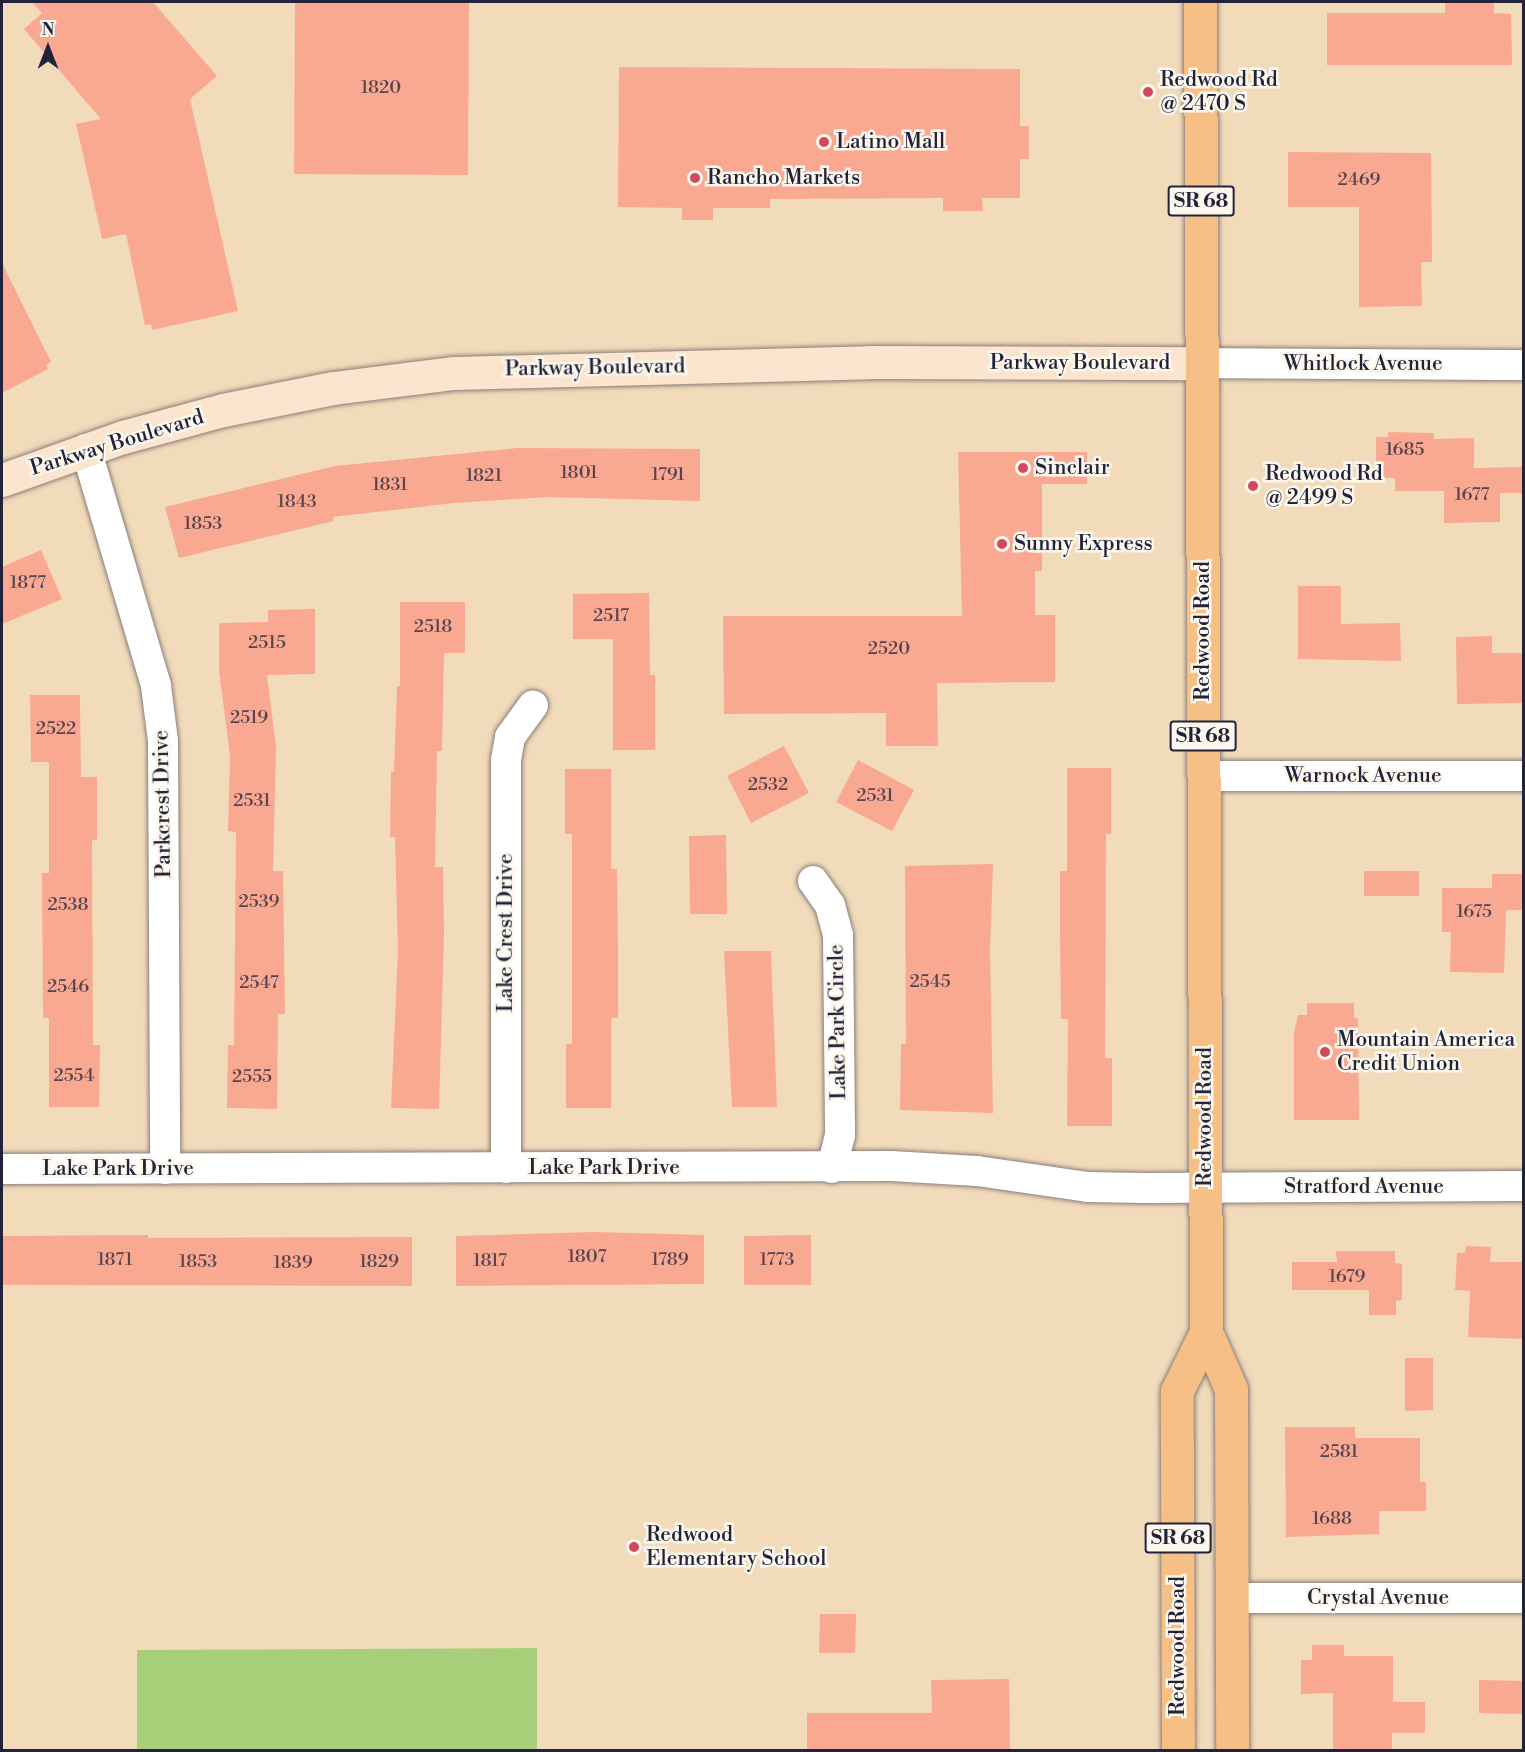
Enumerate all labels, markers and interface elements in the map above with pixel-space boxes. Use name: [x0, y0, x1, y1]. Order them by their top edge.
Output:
north arrow: [18, 18, 78, 78]
text: N: [42, 20, 54, 40]
place label: Redwood Rd @ 2470 S: [1160, 67, 1278, 117]
house number: 1820: [361, 77, 401, 99]
marker: Redwood Rd @ 2470 S: [1141, 85, 1155, 99]
place label: Latino Mall: [836, 129, 945, 155]
marker: Latino Mall: [817, 135, 831, 149]
place label: Rancho Markets: [707, 165, 860, 191]
house number: 2469: [1338, 169, 1380, 191]
marker: Rancho Markets: [688, 171, 702, 185]
road number: SR 68: [1166, 184, 1236, 218]
street label: Parkway Boulevard: [990, 350, 1170, 376]
street label: Whitlock Avenue: [1283, 351, 1443, 377]
street label: Parkway Boulevard: [505, 354, 685, 382]
street label: Parkway Boulevard: [27, 405, 207, 481]
house number: 1685: [1386, 439, 1424, 461]
place label: Sinclair: [1035, 455, 1110, 481]
marker: Sinclair: [1016, 461, 1030, 475]
place label: Redwood Rd @ 2499 S: [1265, 461, 1383, 511]
house number: 1801: [560, 462, 598, 484]
house number: 1791: [651, 464, 685, 486]
house number: 1821: [466, 465, 502, 487]
house number: 1831: [372, 474, 408, 496]
marker: Redwood Rd @ 2499 S: [1246, 479, 1260, 493]
house number: 1677: [1454, 484, 1490, 506]
house number: 1843: [277, 491, 317, 513]
house number: 1853: [184, 513, 222, 535]
place label: Sunny Express: [1014, 531, 1153, 557]
marker: Sunny Express: [995, 537, 1009, 551]
street label: Redwood Road: [1190, 561, 1216, 701]
house number: 1877: [10, 572, 46, 594]
house number: 2517: [593, 605, 629, 627]
house number: 2518: [414, 616, 452, 638]
house number: 2515: [248, 632, 286, 654]
house number: 2520: [868, 638, 910, 660]
house number: 2519: [230, 707, 268, 729]
house number: 2522: [36, 718, 76, 740]
road number: SR 68: [1168, 719, 1238, 753]
street label: Parkcrest Drive: [149, 730, 177, 878]
street label: Warnock Avenue: [1284, 763, 1442, 789]
house number: 2532: [748, 774, 788, 796]
house number: 2531: [856, 785, 894, 807]
house number: 2531: [233, 790, 271, 812]
street label: Lake Crest Drive: [493, 854, 519, 1012]
house number: 2539: [238, 891, 280, 913]
house number: 2538: [47, 894, 89, 916]
house number: 1675: [1456, 901, 1492, 923]
street label: Lake Park Circle: [824, 944, 852, 1100]
house number: 2545: [909, 971, 951, 993]
house number: 2547: [239, 972, 279, 994]
house number: 2546: [47, 976, 89, 998]
place label: Mountain America Credit Union: [1337, 1027, 1515, 1077]
marker: Mountain America Credit Union: [1318, 1045, 1332, 1059]
street label: Redwood Road: [1192, 1047, 1218, 1187]
house number: 2554: [53, 1065, 95, 1087]
house number: 2555: [232, 1066, 272, 1088]
street label: Lake Park Drive: [528, 1155, 680, 1181]
street label: Lake Park Drive: [42, 1156, 194, 1182]
street label: Stratford Avenue: [1284, 1174, 1444, 1200]
house number: 1807: [567, 1246, 607, 1268]
house number: 1871: [97, 1249, 133, 1271]
house number: 1789: [651, 1249, 689, 1271]
house number: 1773: [760, 1249, 794, 1271]
house number: 1817: [473, 1250, 507, 1272]
house number: 1853: [179, 1251, 217, 1273]
house number: 1829: [359, 1251, 399, 1273]
house number: 1839: [273, 1252, 313, 1274]
house number: 1679: [1329, 1266, 1365, 1288]
house number: 2581: [1320, 1441, 1358, 1463]
house number: 1688: [1312, 1508, 1352, 1530]
road number: SR 68: [1144, 1521, 1212, 1555]
place label: Redwood Elementary School: [646, 1522, 826, 1572]
marker: Redwood Elementary School: [627, 1540, 641, 1554]
street label: Redwood Road: [1165, 1576, 1191, 1716]
street label: Crystal Avenue: [1307, 1585, 1449, 1611]

